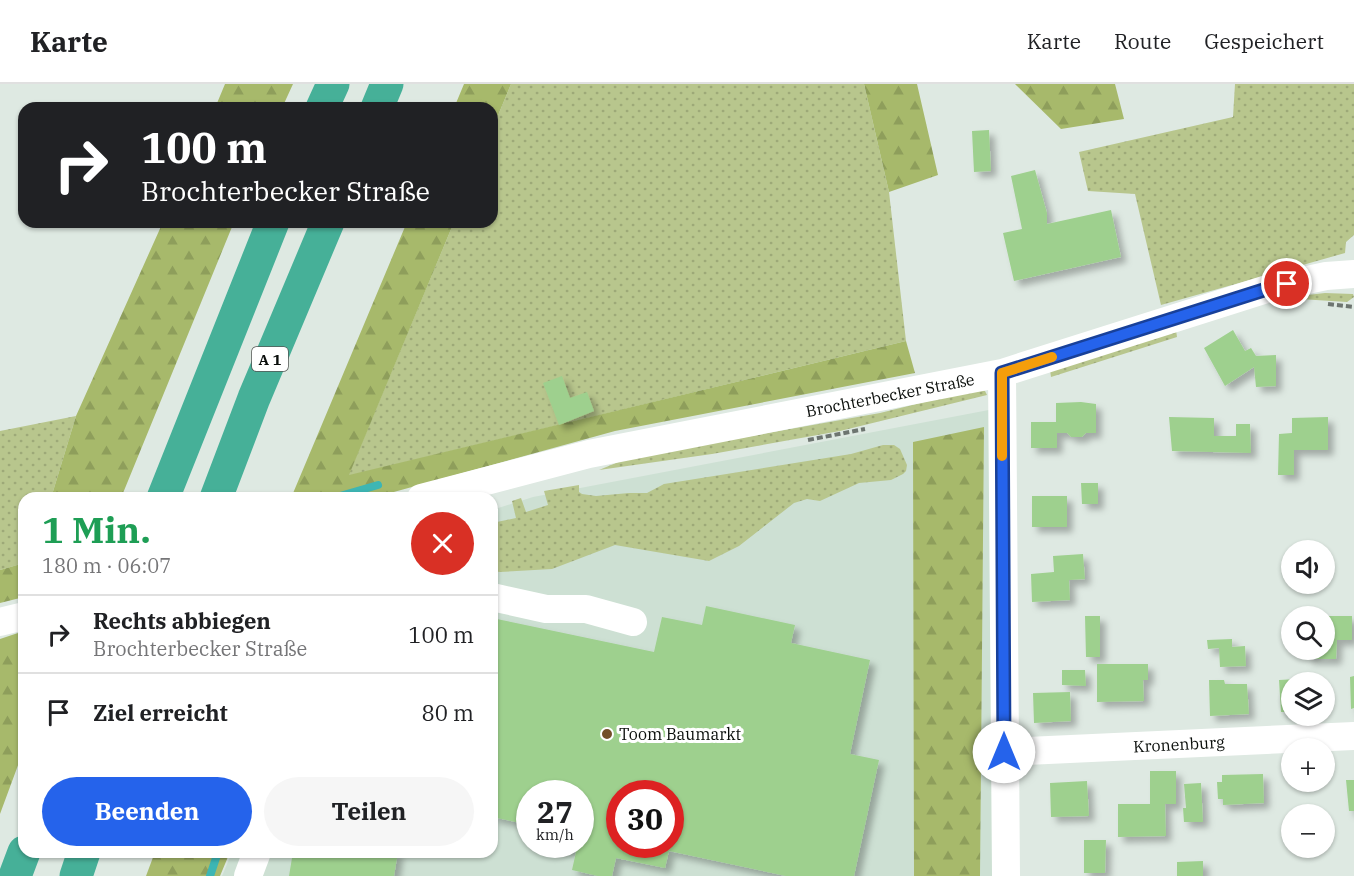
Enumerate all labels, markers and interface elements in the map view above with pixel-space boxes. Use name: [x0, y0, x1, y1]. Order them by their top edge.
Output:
text: Karte: [30, 23, 108, 60]
text: Karte: [1027, 27, 1081, 55]
text: Route: [1114, 27, 1171, 55]
text: Gespeichert: [1204, 27, 1324, 55]
text: 100 m: [141, 120, 267, 175]
icon: right: [42, 126, 120, 204]
text: Brochterbecker Straße: [141, 173, 430, 208]
pin: [1261, 258, 1312, 309]
icon: arrive: [1270, 267, 1303, 300]
road number: A 1: [252, 347, 288, 371]
street label: Brochterbecker Straße: [804, 369, 976, 421]
text: 1 Min.: [42, 506, 151, 553]
button: close: [411, 512, 474, 575]
map controls: [1281, 540, 1335, 858]
button: sound: [1281, 540, 1335, 594]
text: 180 m · 06:07: [42, 552, 171, 579]
text: Rechts abbiegen: [93, 606, 271, 635]
button: search: [1281, 606, 1335, 660]
icon: right: [42, 618, 75, 651]
text: 100 m: [408, 620, 474, 649]
text: Brochterbecker Straße: [93, 635, 307, 662]
button: layers: [1281, 672, 1335, 726]
icon: arrive: [42, 696, 75, 729]
text: Ziel erreicht: [93, 698, 228, 727]
text: 80 m: [422, 698, 474, 727]
position arrow: [972, 720, 1036, 784]
place label: Toom Baumarkt: [619, 724, 741, 744]
marker: Toom Baumarkt: [600, 727, 614, 741]
street label: Kronenburg: [1133, 732, 1226, 756]
button: +: [1281, 738, 1335, 792]
button: Beenden: [42, 777, 252, 846]
button: Teilen: [264, 777, 474, 846]
speed limit sign: 30: [606, 780, 684, 858]
text: 27: [537, 792, 573, 831]
button: −: [1281, 804, 1335, 858]
text: km/h: [536, 825, 574, 844]

